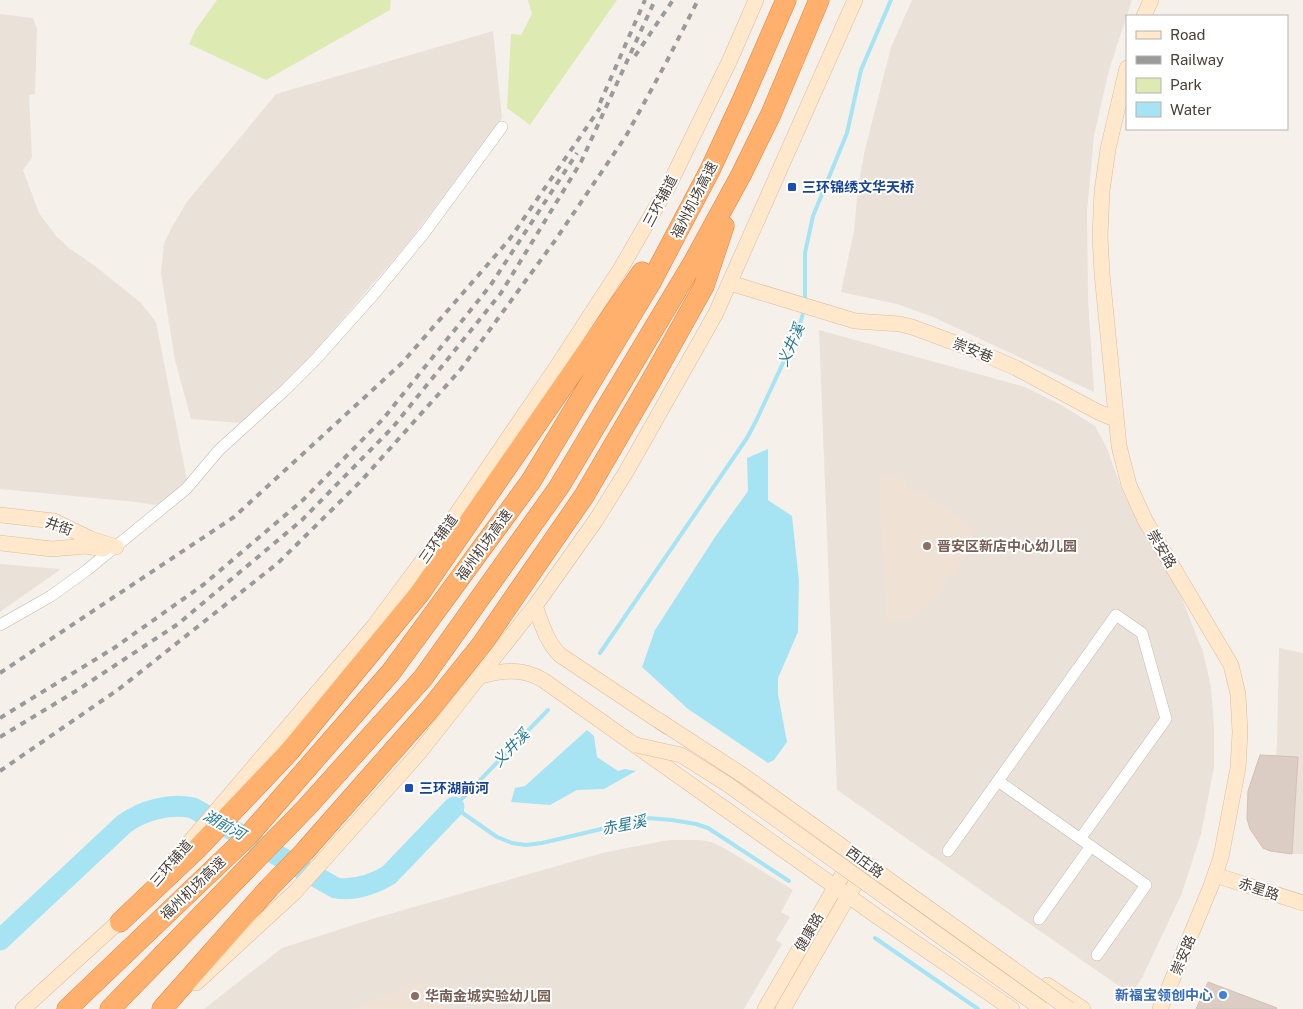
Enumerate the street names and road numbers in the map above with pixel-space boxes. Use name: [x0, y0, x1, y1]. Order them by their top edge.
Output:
street label: 福州机场高速: [668, 159, 720, 241]
street label: 三环辅道: [640, 173, 680, 229]
street label: 崇安巷: [951, 335, 995, 365]
street label: 福州机场高速: [453, 506, 515, 584]
street label: 三环辅道: [415, 511, 461, 567]
street label: 井街: [43, 514, 75, 538]
street label: 崇安路: [1144, 527, 1180, 571]
street label: 三环辅道: [147, 837, 195, 889]
street label: 西庄路: [843, 843, 887, 881]
street label: 福州机场高速: [157, 853, 229, 923]
street label: 赤星路: [1237, 875, 1281, 903]
street label: 健康路: [792, 910, 826, 954]
street label: 崇安路: [1167, 933, 1199, 977]

